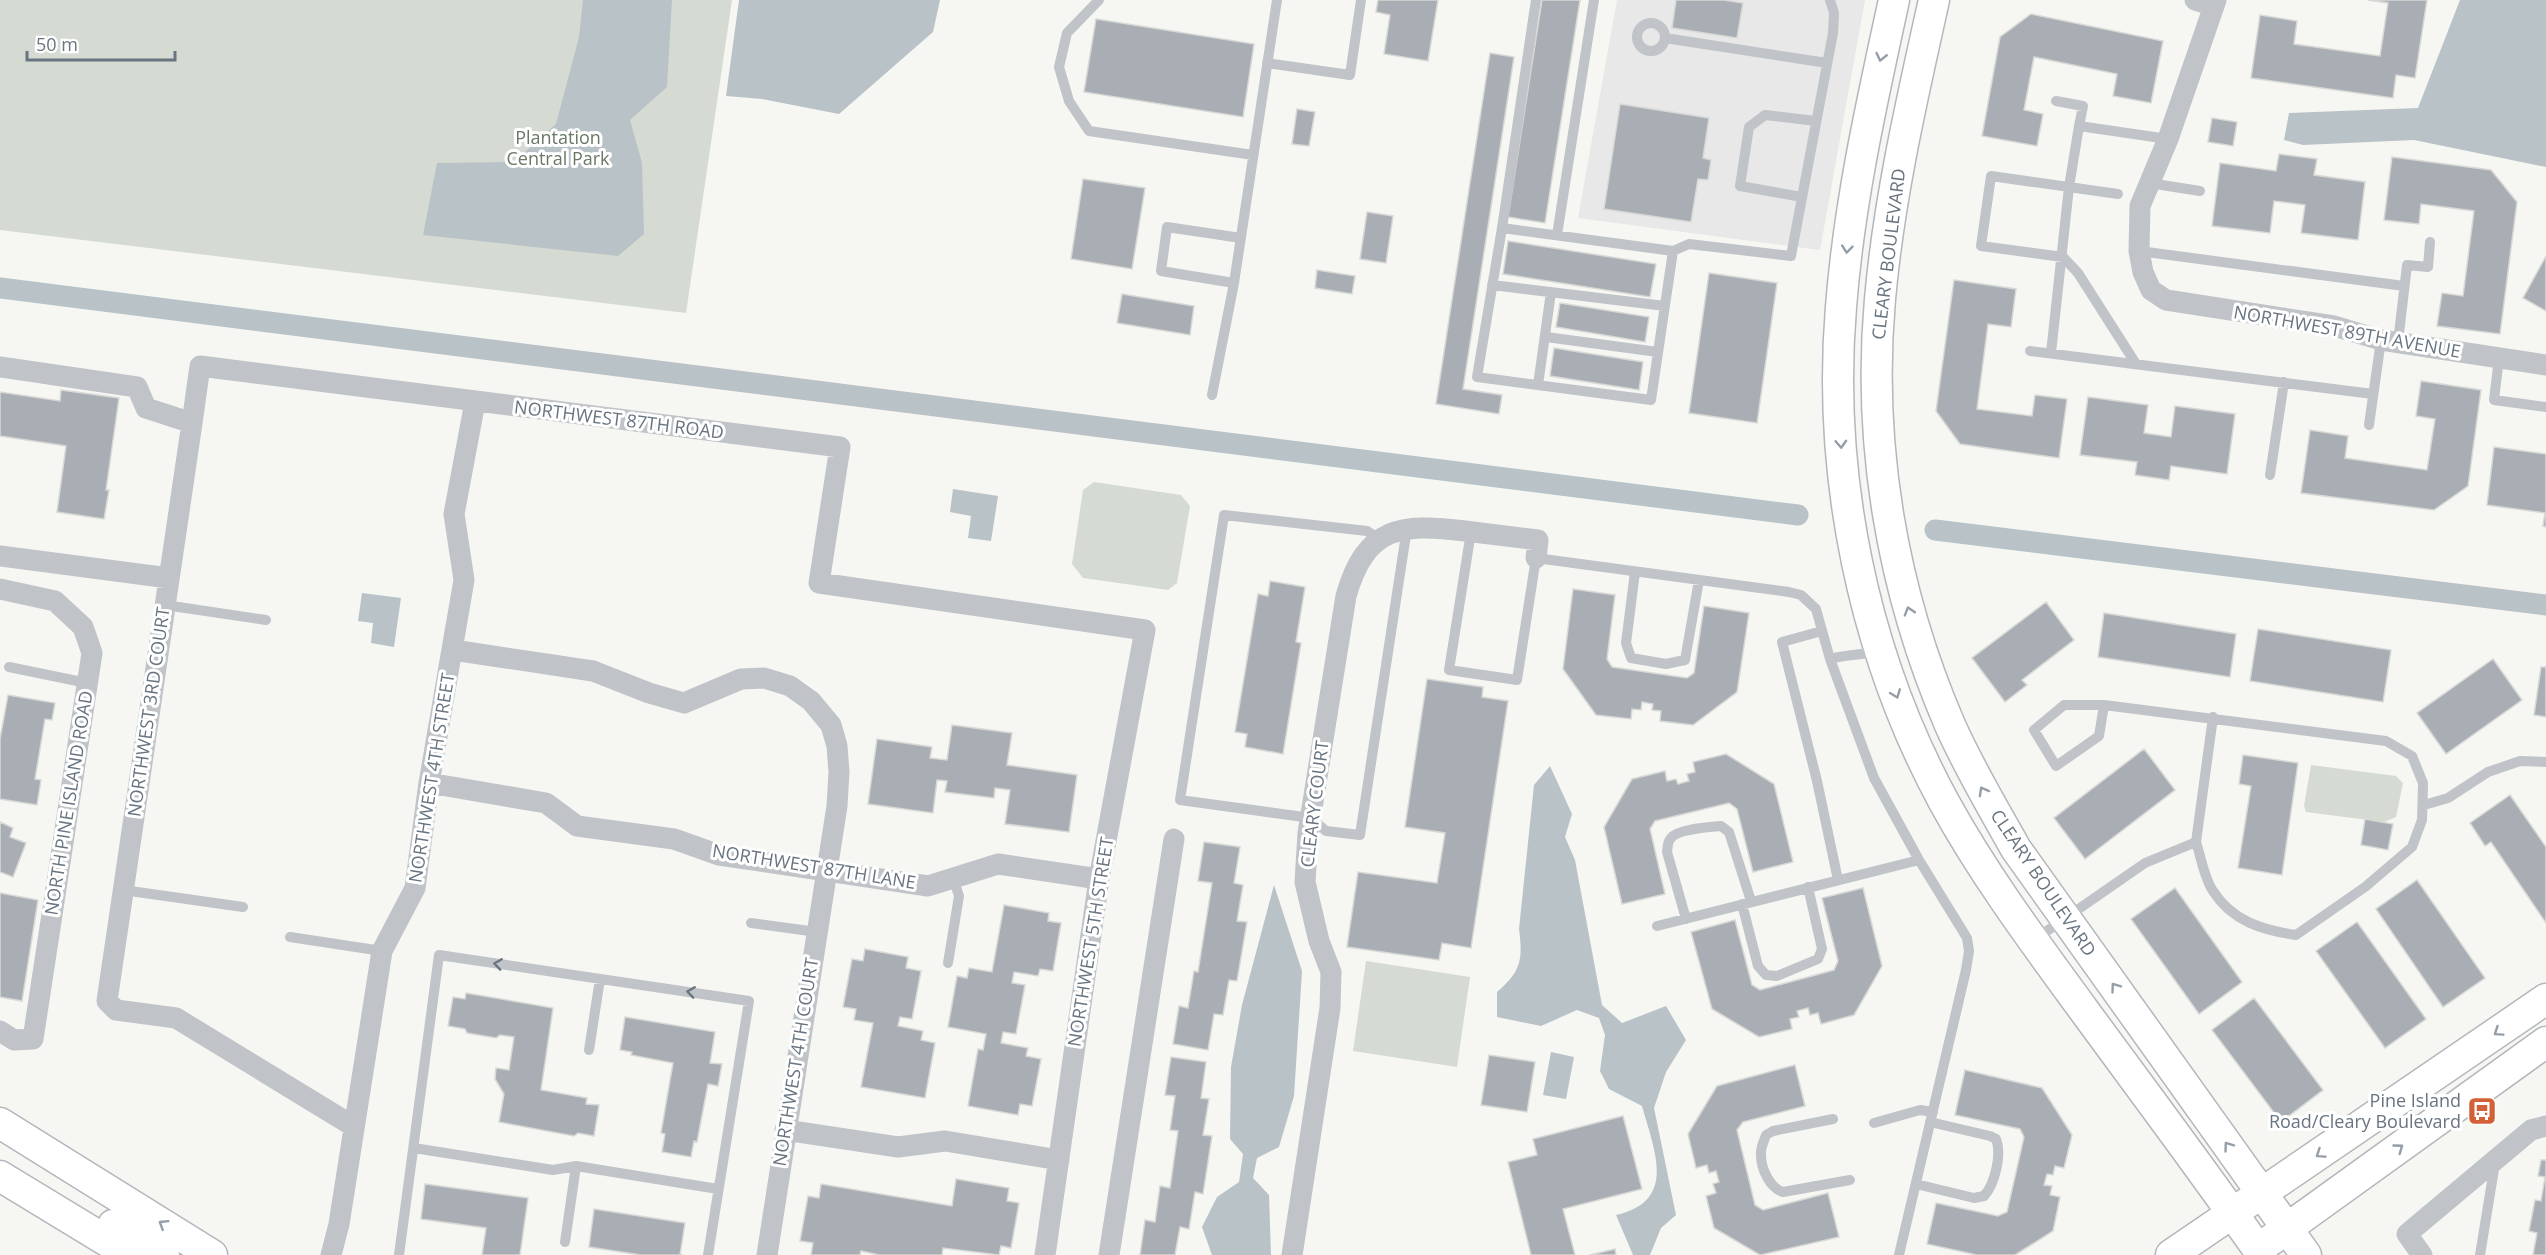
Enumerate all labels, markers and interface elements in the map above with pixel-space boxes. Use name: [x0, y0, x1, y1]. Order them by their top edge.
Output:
scale bar: [27, 24, 176, 62]
text: 50 m: [36, 32, 78, 56]
one-way arrow: [1876, 52, 1889, 62]
park label: Plantation Central Park: [506, 125, 610, 170]
street label: CLEARY BOULEVARD: [1866, 167, 1910, 341]
one-way arrow: [1841, 244, 1854, 254]
street label: NORTHWEST 89TH AVENUE: [2232, 299, 2463, 363]
street label: NORTHWEST 87TH ROAD: [513, 394, 725, 444]
one-way arrow: [1834, 439, 1847, 448]
street label: NORTHWEST 3RD COURT: [121, 605, 175, 818]
one-way arrow: [1904, 606, 1916, 617]
street label: NORTHWEST 4TH STREET: [403, 671, 459, 884]
street label: NORTH PINE ISLAND ROAD: [38, 689, 98, 917]
one-way arrow: [1889, 689, 1902, 699]
street label: CLEARY COURT: [1294, 739, 1334, 869]
one-way arrow: [1979, 787, 1990, 797]
street label: CLEARY BOULEVARD: [1986, 804, 2102, 961]
street label: NORTHWEST 5TH STREET: [1062, 835, 1118, 1048]
street label: NORTHWEST 87TH LANE: [711, 838, 918, 894]
street label: NORTHWEST 4TH COURT: [767, 956, 823, 1168]
one-way arrow: [493, 958, 503, 970]
one-way arrow: [2111, 983, 2122, 994]
one-way arrow: [686, 987, 695, 999]
one-way arrow: [2493, 1025, 2504, 1036]
place label: Pine Island Road/Cleary Boulevard: [2269, 1088, 2461, 1133]
bus stop icon: Pine Island Road/Cleary Boulevard: [2466, 1095, 2498, 1127]
one-way arrow: [2224, 1142, 2235, 1153]
one-way arrow: [2393, 1144, 2404, 1155]
one-way arrow: [2315, 1147, 2326, 1158]
one-way arrow: [158, 1221, 169, 1232]

